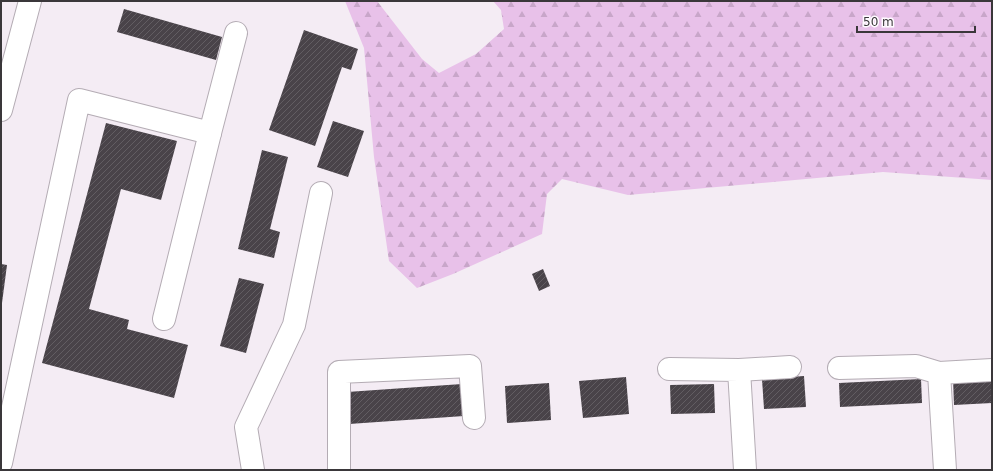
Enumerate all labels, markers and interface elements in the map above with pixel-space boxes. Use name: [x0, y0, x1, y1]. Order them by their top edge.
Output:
scale bar: [857, 8, 975, 34]
text: 50 m: [863, 15, 894, 29]

